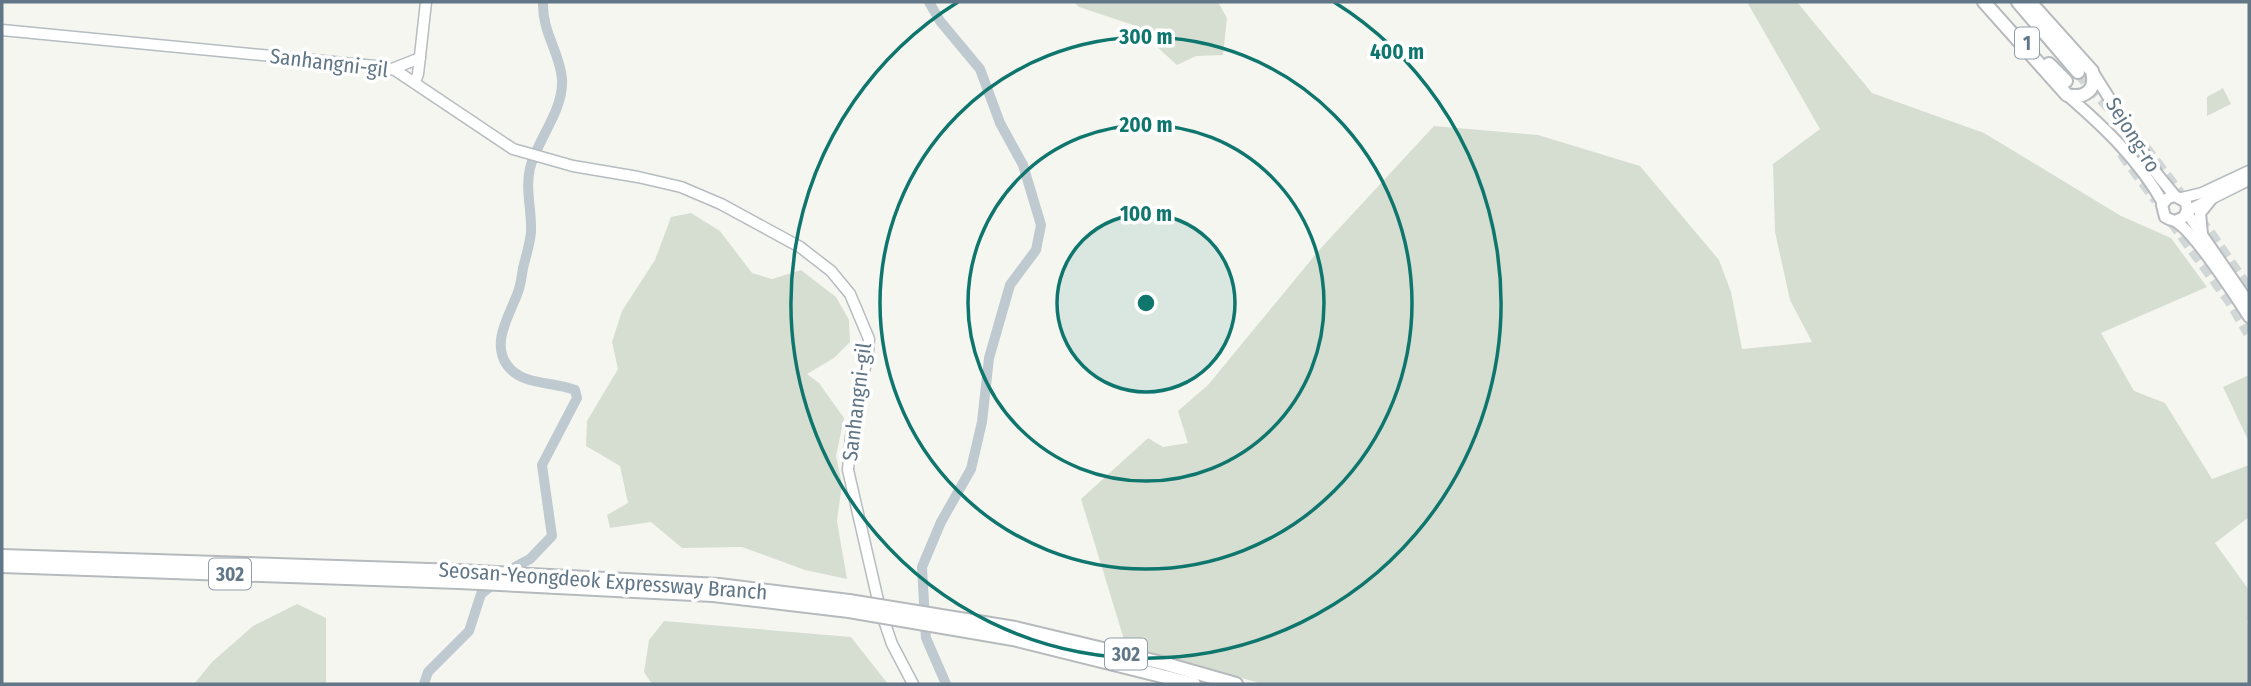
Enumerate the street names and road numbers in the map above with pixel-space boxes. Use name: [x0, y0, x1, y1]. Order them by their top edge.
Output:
road number: 1: [2015, 28, 2039, 58]
street label: Sanhangni-gil: [268, 43, 390, 83]
street label: Sejong-ro: [2100, 93, 2166, 177]
street label: Sanhangni-gil: [837, 341, 877, 463]
street label: Seosan-Yeongdeok Expressway Branch: [438, 557, 768, 605]
road number: 302: [209, 558, 251, 590]
road number: 302: [1105, 638, 1147, 670]

